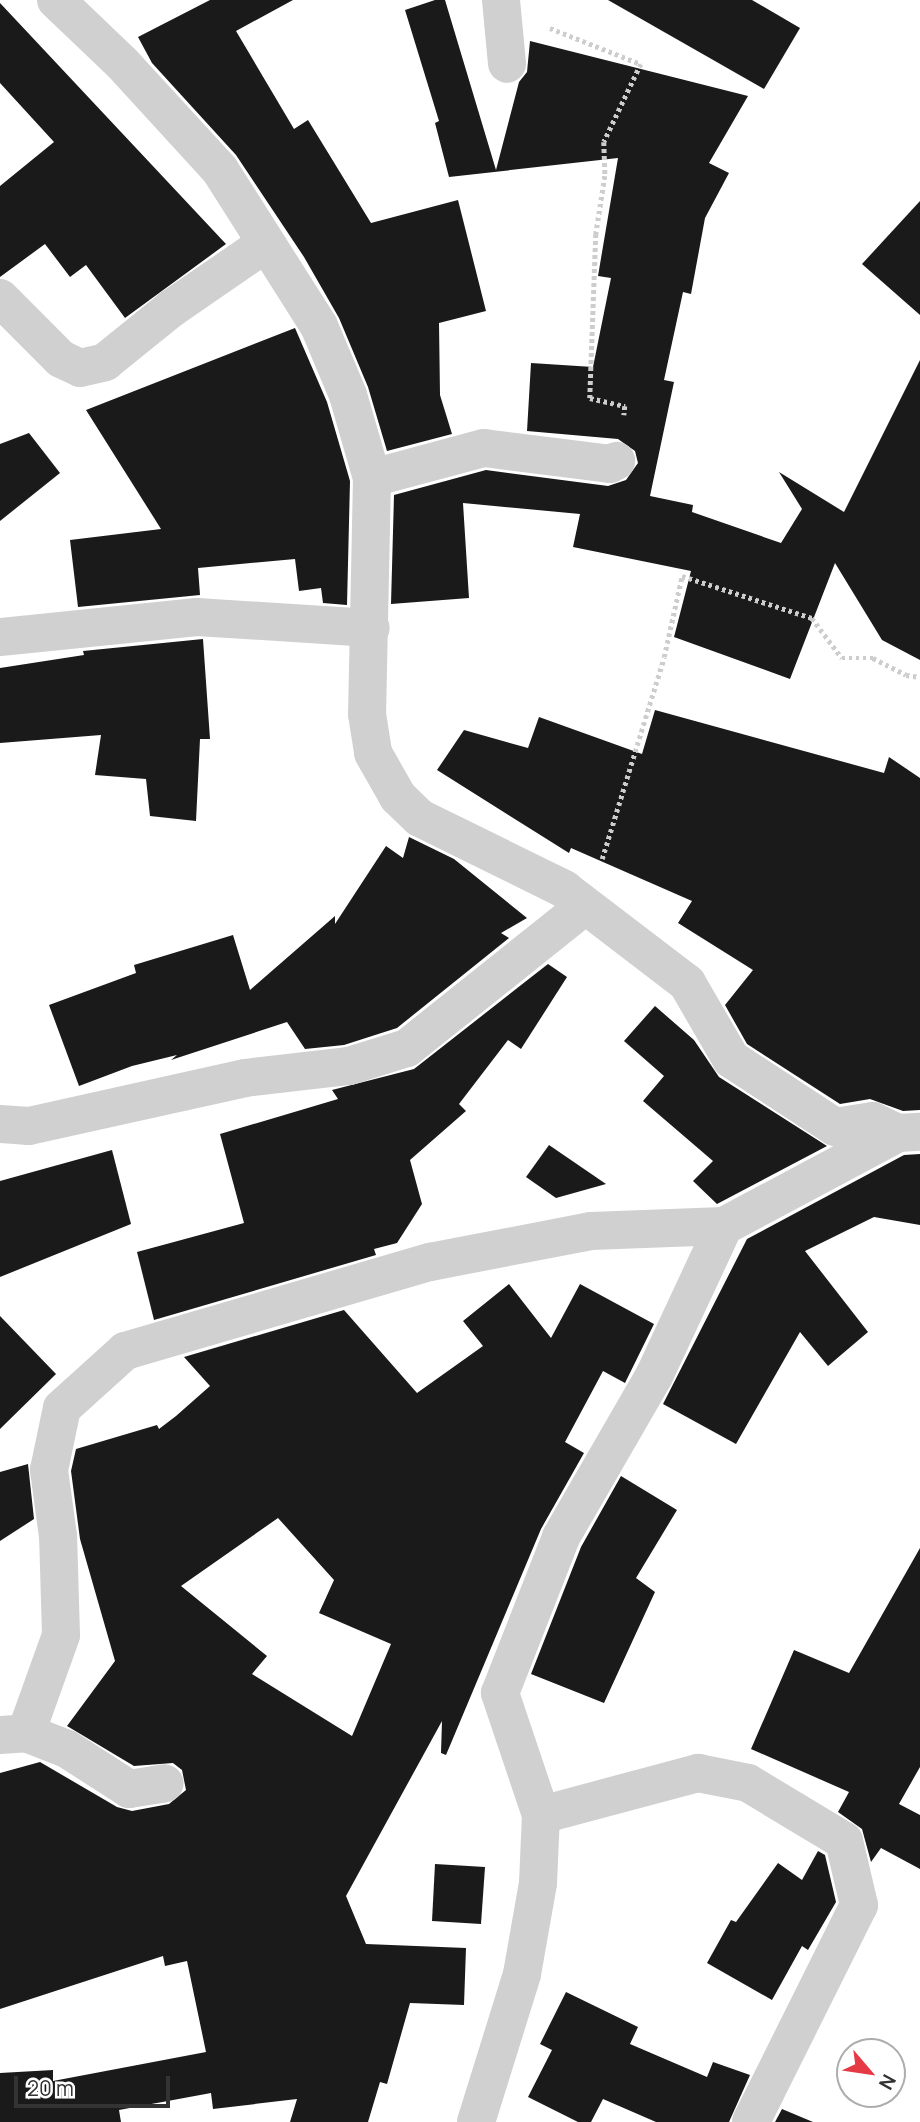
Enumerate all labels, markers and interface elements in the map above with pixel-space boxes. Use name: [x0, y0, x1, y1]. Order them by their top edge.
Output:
north arrow: [836, 2038, 906, 2108]
scale bar: [18, 2062, 173, 2106]
text: N: [873, 2070, 902, 2094]
text: 20 m: [27, 2074, 74, 2102]

